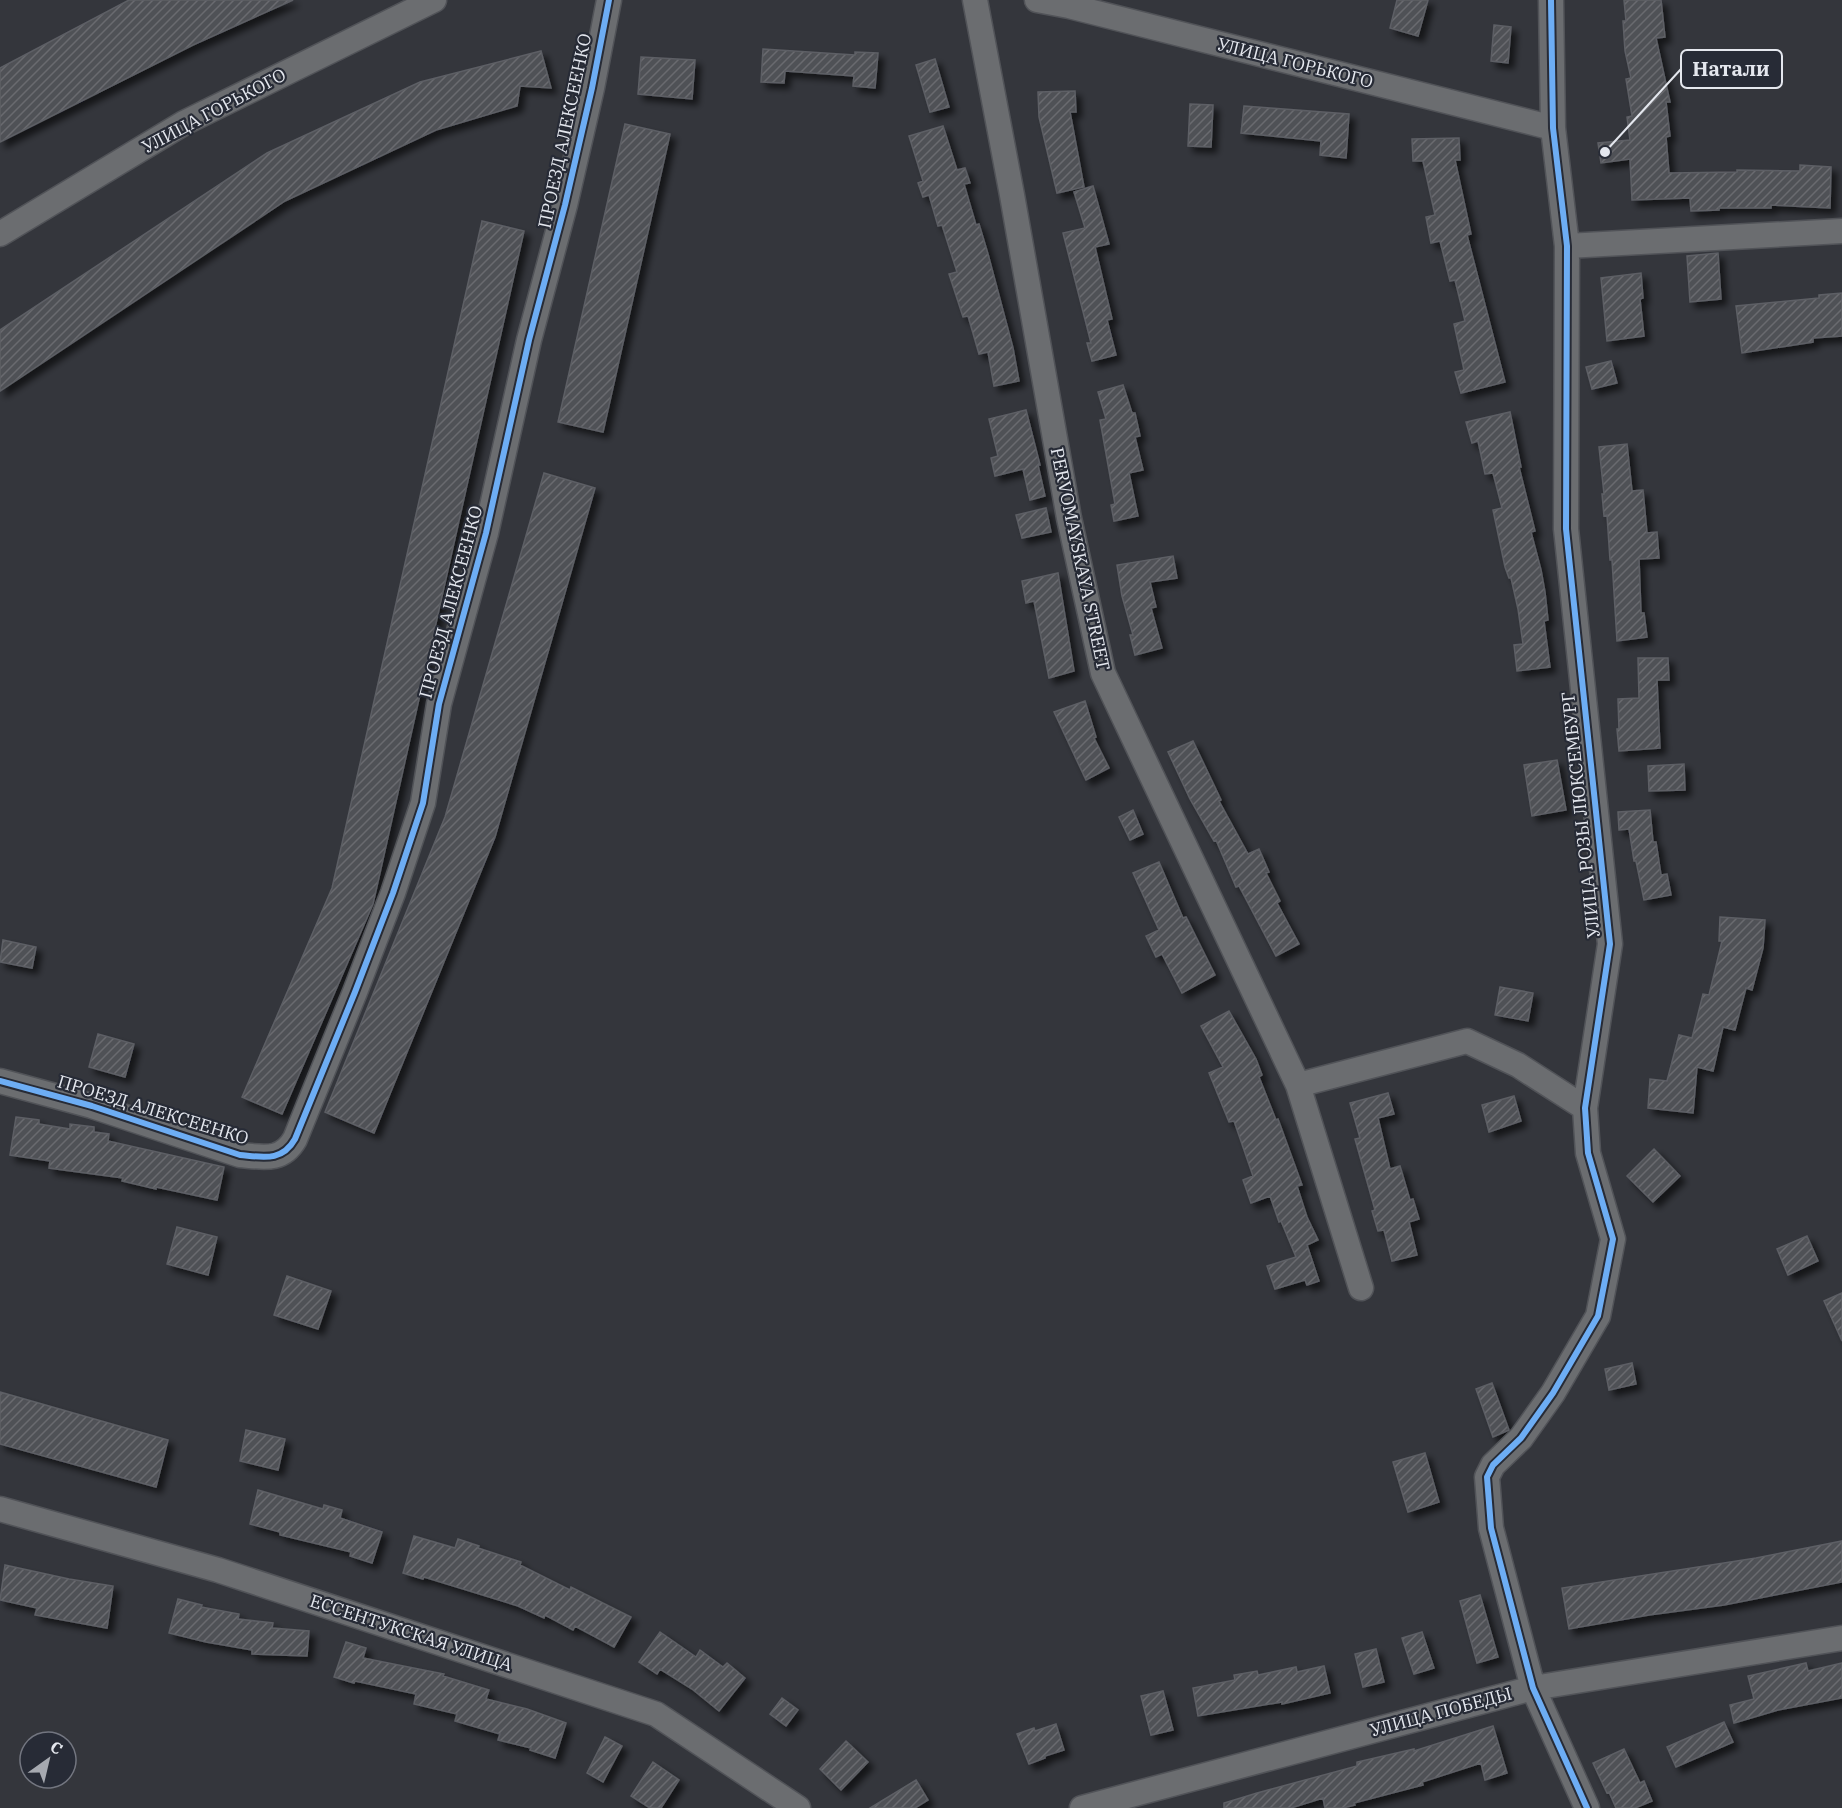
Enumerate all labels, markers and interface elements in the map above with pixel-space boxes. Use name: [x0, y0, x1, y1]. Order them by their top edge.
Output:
street label: ПРОЕЗД АЛЕКСЕЕНКО: [533, 31, 596, 231]
street label: УЛИЦА ГОРЬКОГО: [1215, 32, 1376, 93]
callout: Натали: [1681, 50, 1782, 88]
text: Натали: [1692, 55, 1770, 82]
street label: УЛИЦА ГОРЬКОГО: [138, 63, 290, 158]
street label: PERVOMAYSKAYA STREET: [1046, 445, 1115, 673]
street label: ПРОЕЗД АЛЕКСЕЕНКО: [414, 503, 487, 701]
street label: УЛИЦА РОЗЫ ЛЮКСЕМБУРГ: [1556, 691, 1605, 939]
street label: ПРОЕЗД АЛЕКСЕЕНКО: [55, 1069, 252, 1150]
street label: ЕССЕНТУКСКАЯ УЛИЦА: [307, 1589, 516, 1676]
street label: УЛИЦА ПОБЕДЫ: [1367, 1682, 1514, 1742]
north arrow: [18, 1730, 78, 1790]
text: С: [46, 1736, 66, 1759]

